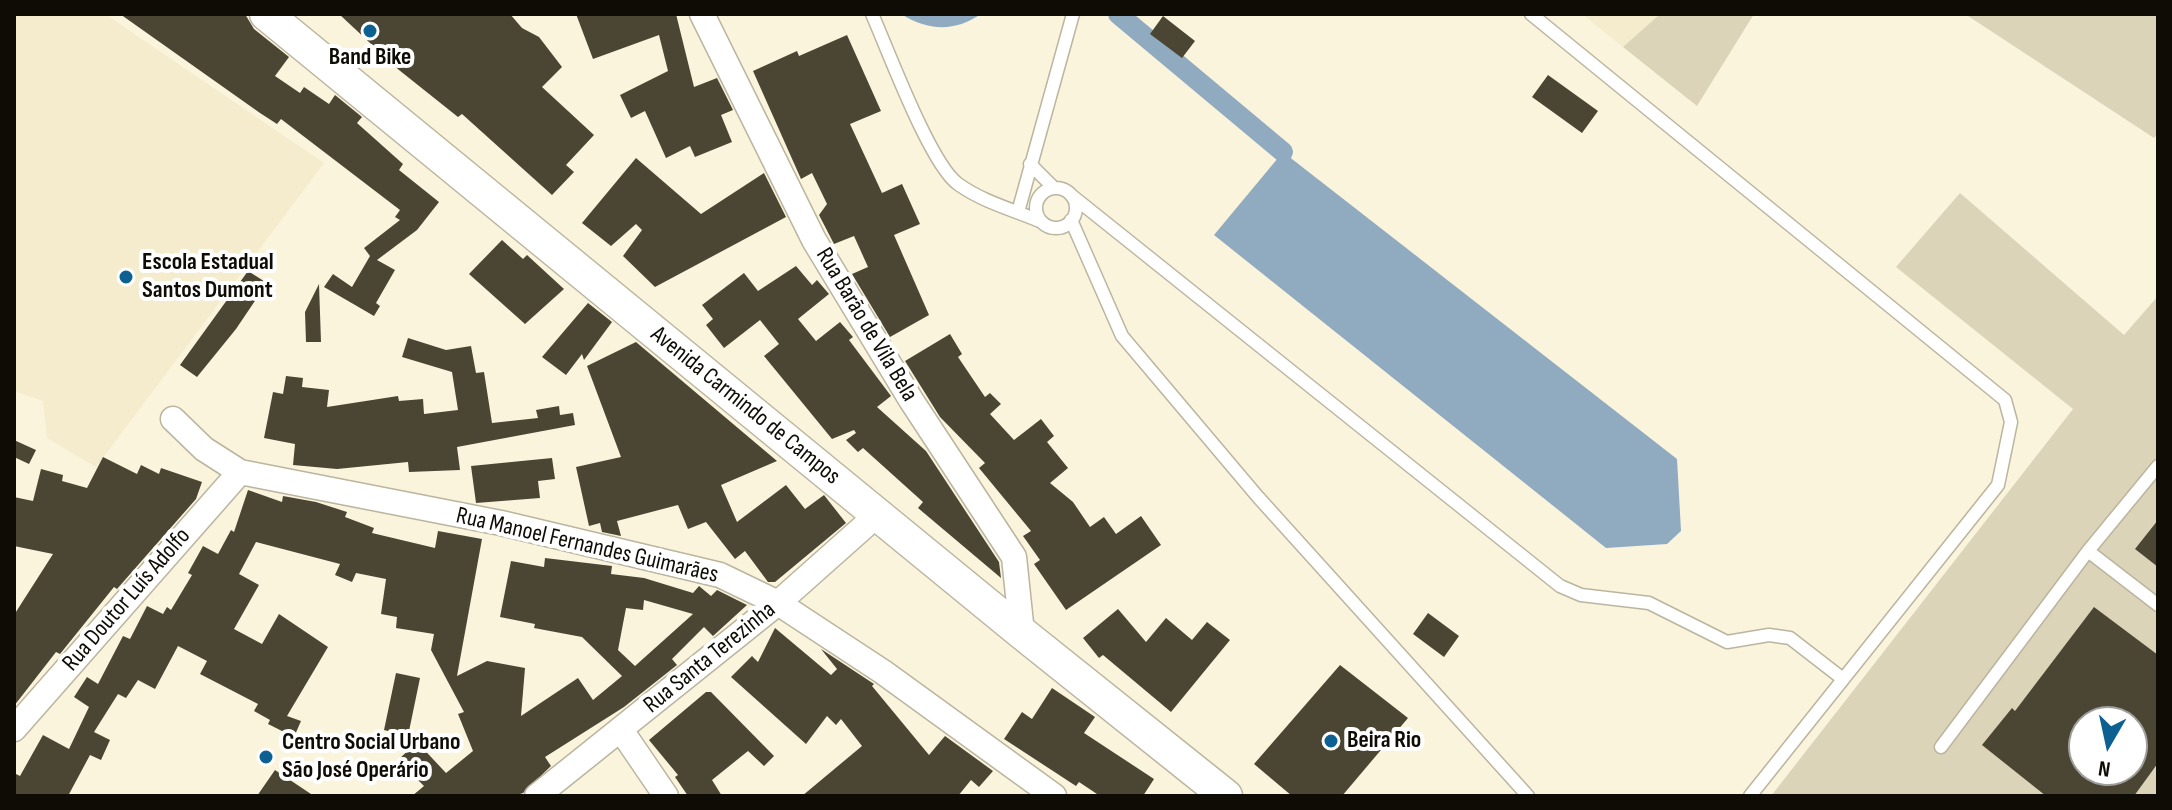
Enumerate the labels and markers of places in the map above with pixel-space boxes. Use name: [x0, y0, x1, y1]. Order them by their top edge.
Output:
marker: Band Bike: [361, 22, 379, 40]
place label: Band Bike: [329, 44, 411, 72]
place label: Escola Estadual Santos Dumont: [142, 249, 274, 305]
marker: Escola Estadual Santos Dumont: [117, 268, 135, 286]
place label: Beira Rio: [1347, 727, 1421, 755]
place label: Centro Social Urbano São José Operário: [282, 729, 460, 785]
marker: Beira Rio: [1322, 732, 1340, 750]
marker: Centro Social Urbano São José Operário: [257, 748, 275, 766]

